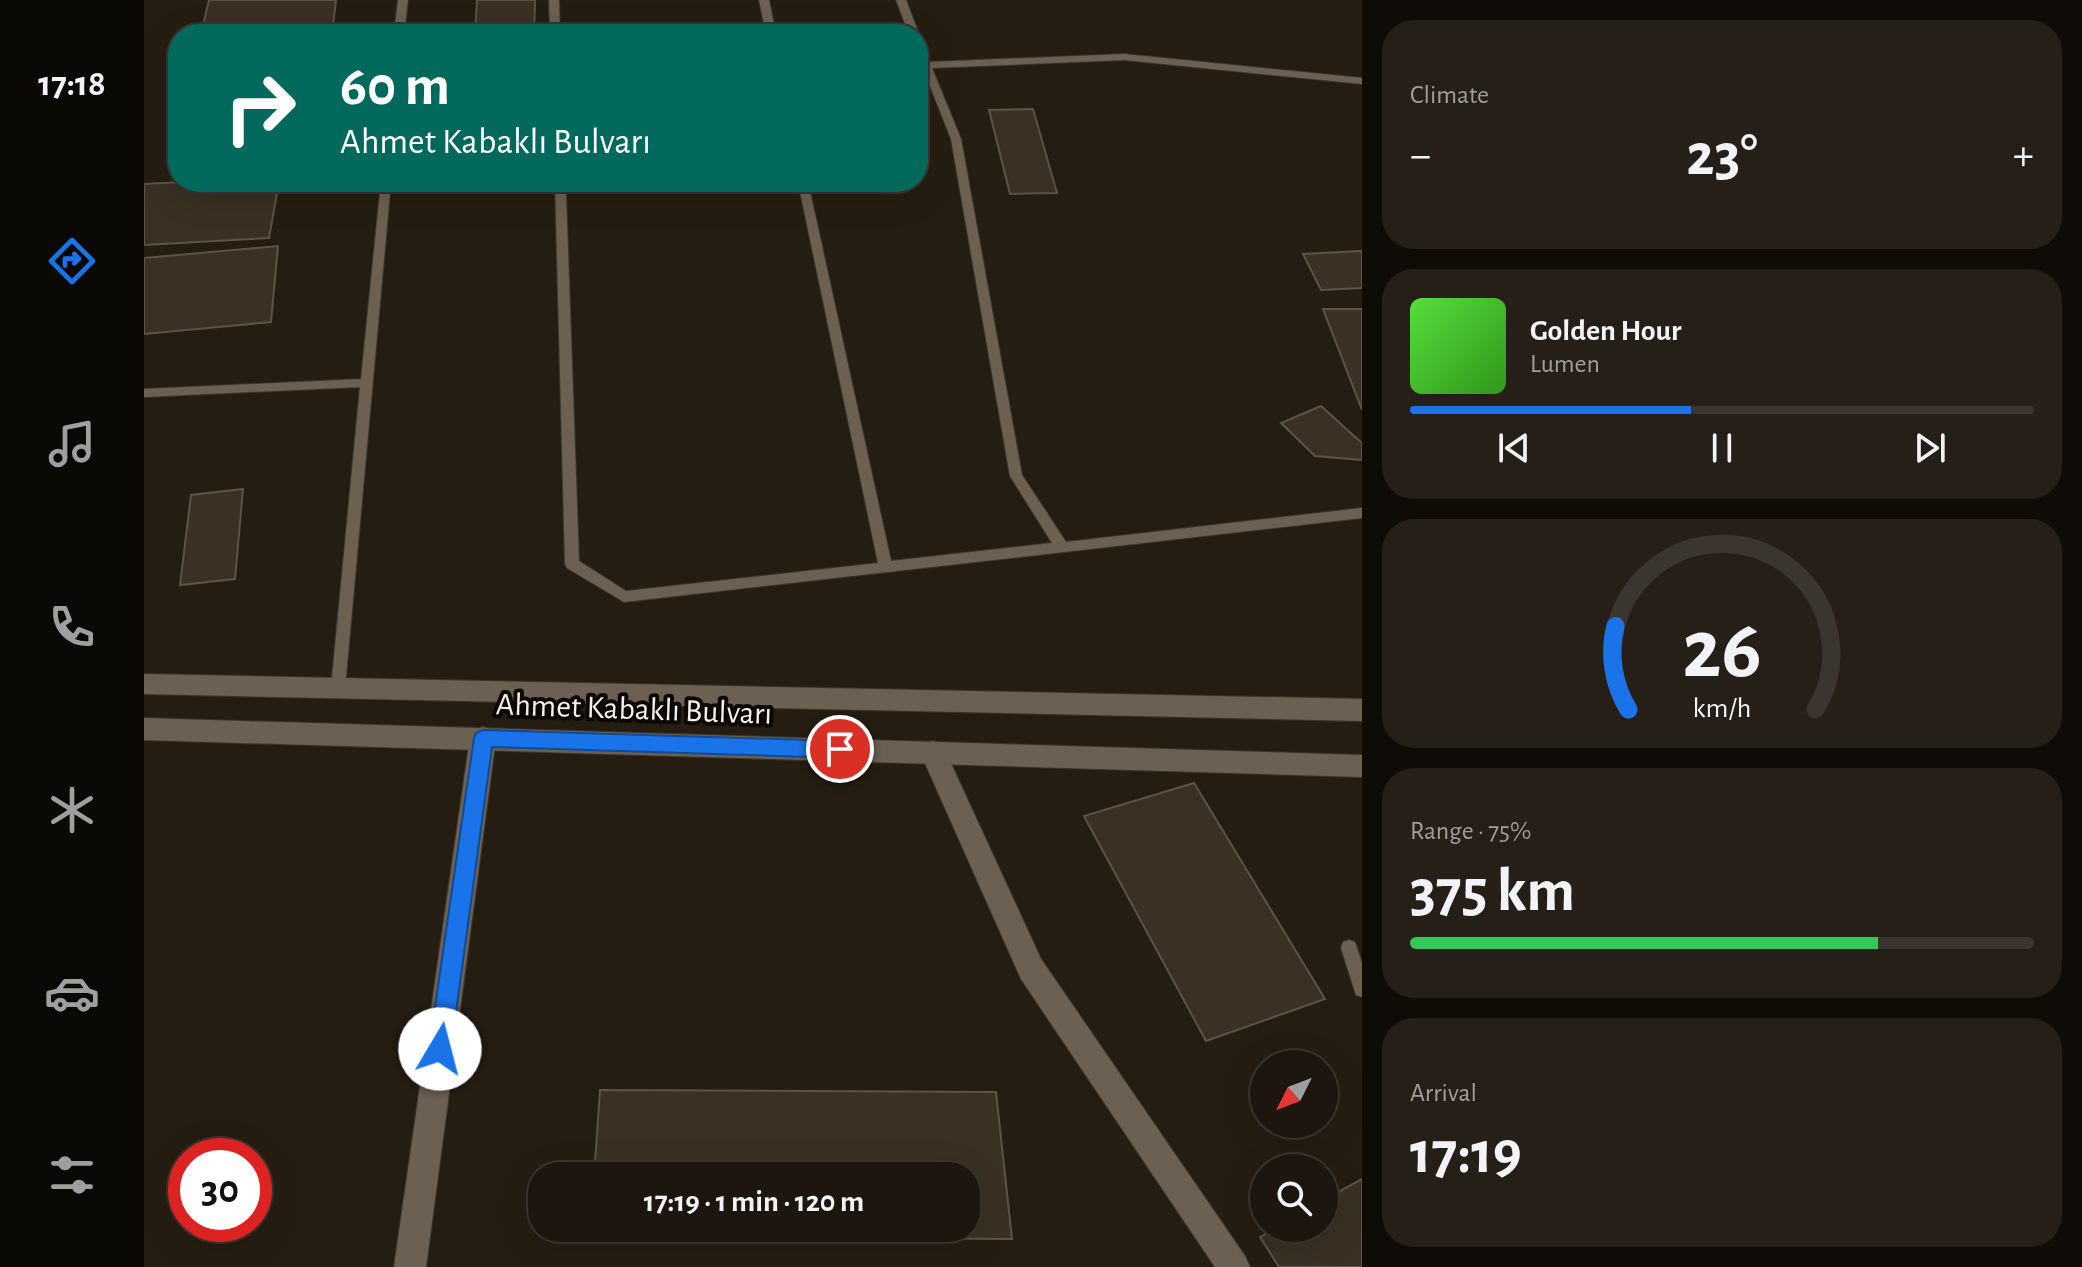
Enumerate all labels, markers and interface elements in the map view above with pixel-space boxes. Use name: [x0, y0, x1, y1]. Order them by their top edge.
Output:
icon: right: [208, 56, 312, 160]
text: 60 m: [340, 59, 450, 115]
text: 17:18: [38, 66, 106, 102]
text: Climate: [1410, 82, 1489, 108]
text: Ahmet Kabaklı Bulvarı: [340, 124, 651, 160]
text: 23°: [1686, 126, 1758, 186]
text: −: [1410, 134, 1431, 178]
text: +: [2013, 134, 2034, 178]
icon: directions: [44, 233, 100, 289]
text: Golden Hour: [1530, 316, 1682, 346]
text: Lumen: [1530, 351, 1600, 377]
icon: music: [44, 416, 100, 472]
icon: previous: [1492, 426, 1536, 470]
icon: pause: [1700, 426, 1744, 470]
icon: next: [1908, 426, 1952, 470]
icon: phone: [44, 599, 100, 655]
text: 26: [1682, 608, 1762, 692]
street label: Ahmet Kabaklı Bulvarı: [495, 688, 773, 730]
text: km/h: [1693, 694, 1751, 723]
pin: [806, 715, 874, 783]
icon: arrive: [818, 727, 862, 771]
icon: climate: [44, 782, 100, 838]
text: Range · 75%: [1410, 818, 1531, 844]
text: 375 km: [1410, 862, 1575, 922]
icon: car: [44, 965, 100, 1021]
position arrow: [398, 1007, 482, 1091]
north arrow: [1250, 1050, 1338, 1138]
map controls: [1250, 1050, 1338, 1242]
text: Arrival: [1410, 1080, 1477, 1106]
text: 17:19: [1410, 1124, 1522, 1184]
speed limit sign: 30: [168, 1138, 272, 1242]
icon: filters: [44, 1147, 100, 1203]
button: search: [1250, 1154, 1338, 1242]
text: 17:19 · 1 min · 120 m: [644, 1187, 864, 1217]

